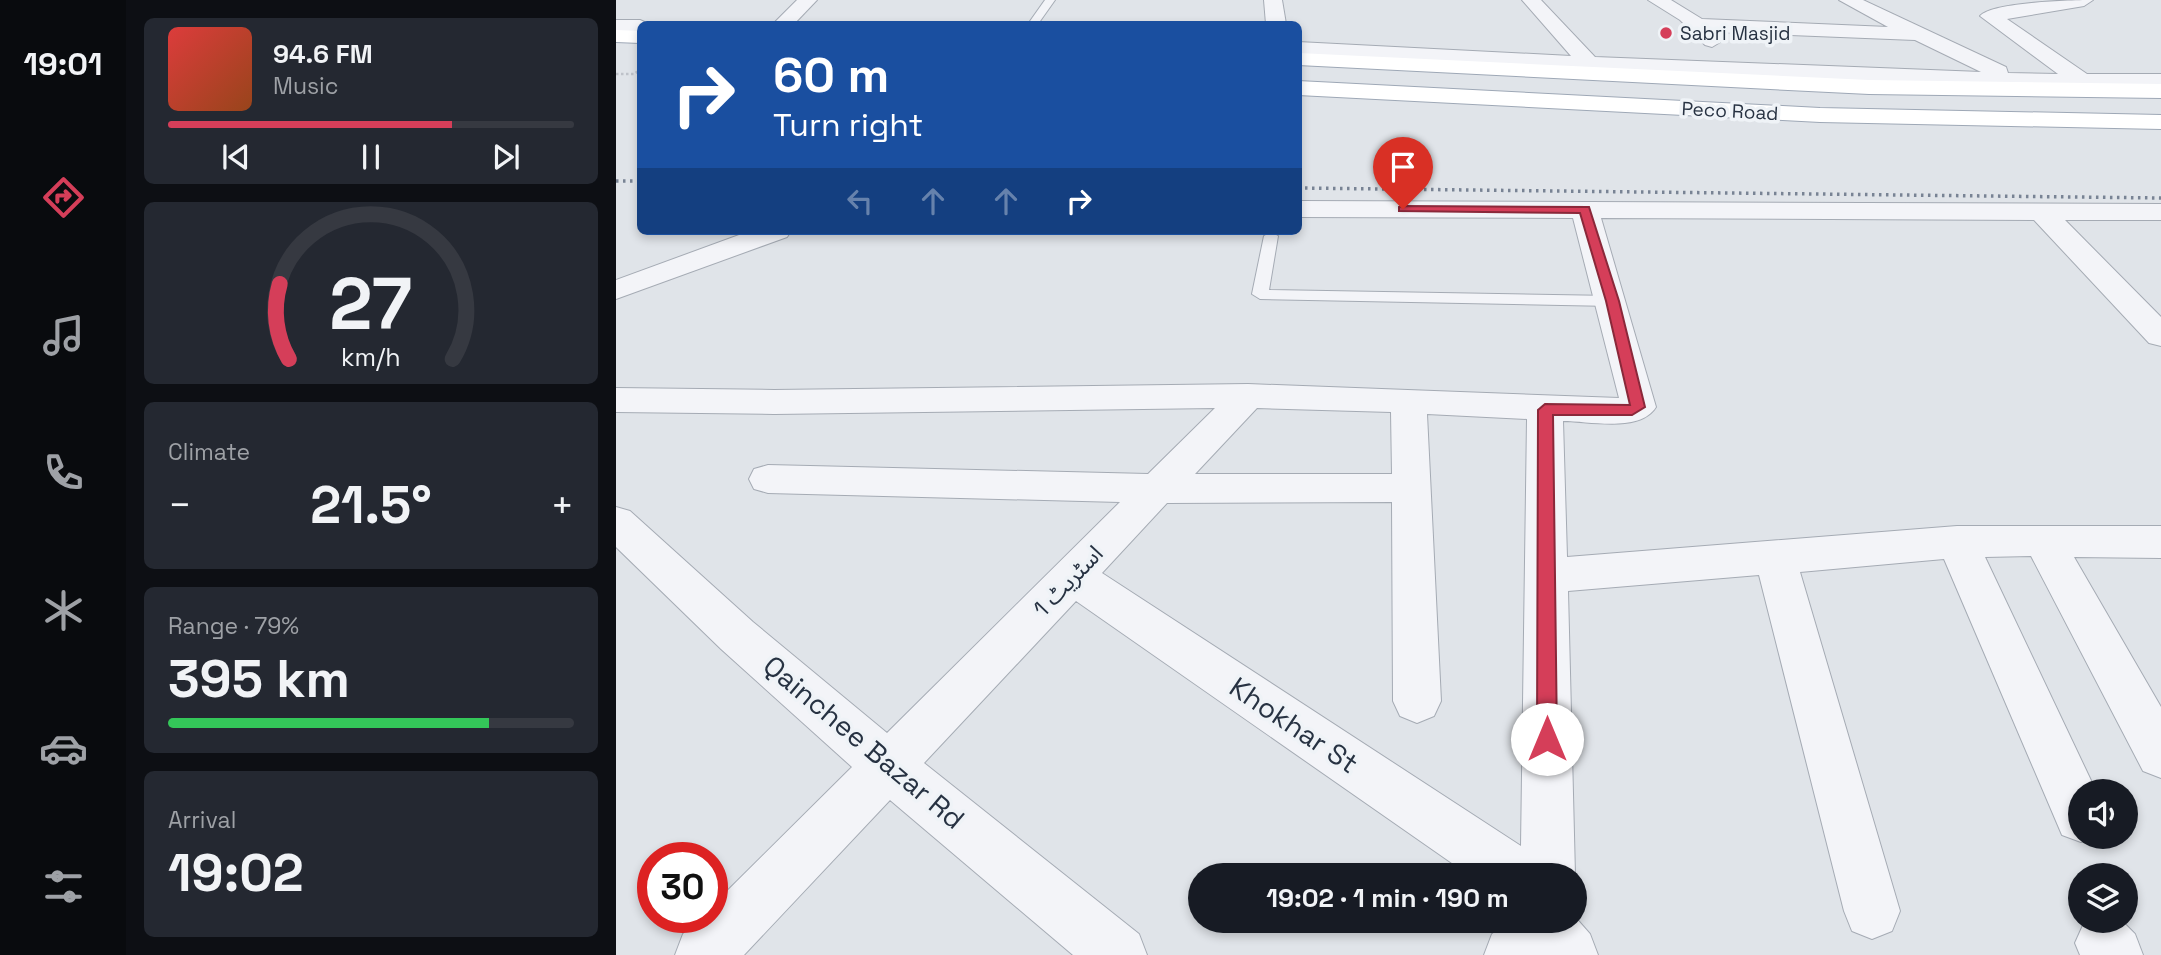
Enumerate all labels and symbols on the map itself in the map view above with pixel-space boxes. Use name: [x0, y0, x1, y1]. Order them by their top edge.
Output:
place label: Sabri Masjid: [1680, 21, 1790, 46]
marker: Sabri Masjid: [1658, 25, 1674, 41]
street label: Peco Road: [1681, 96, 1779, 126]
pin: [1373, 137, 1433, 209]
street label: اسٹریٹ 1: [1027, 539, 1109, 623]
street label: Qainchee Bazar Rd: [756, 647, 972, 837]
street label: Khokhar St: [1223, 669, 1365, 781]
position arrow: [1510, 702, 1584, 776]
speed limit sign: 30: [637, 842, 728, 933]

